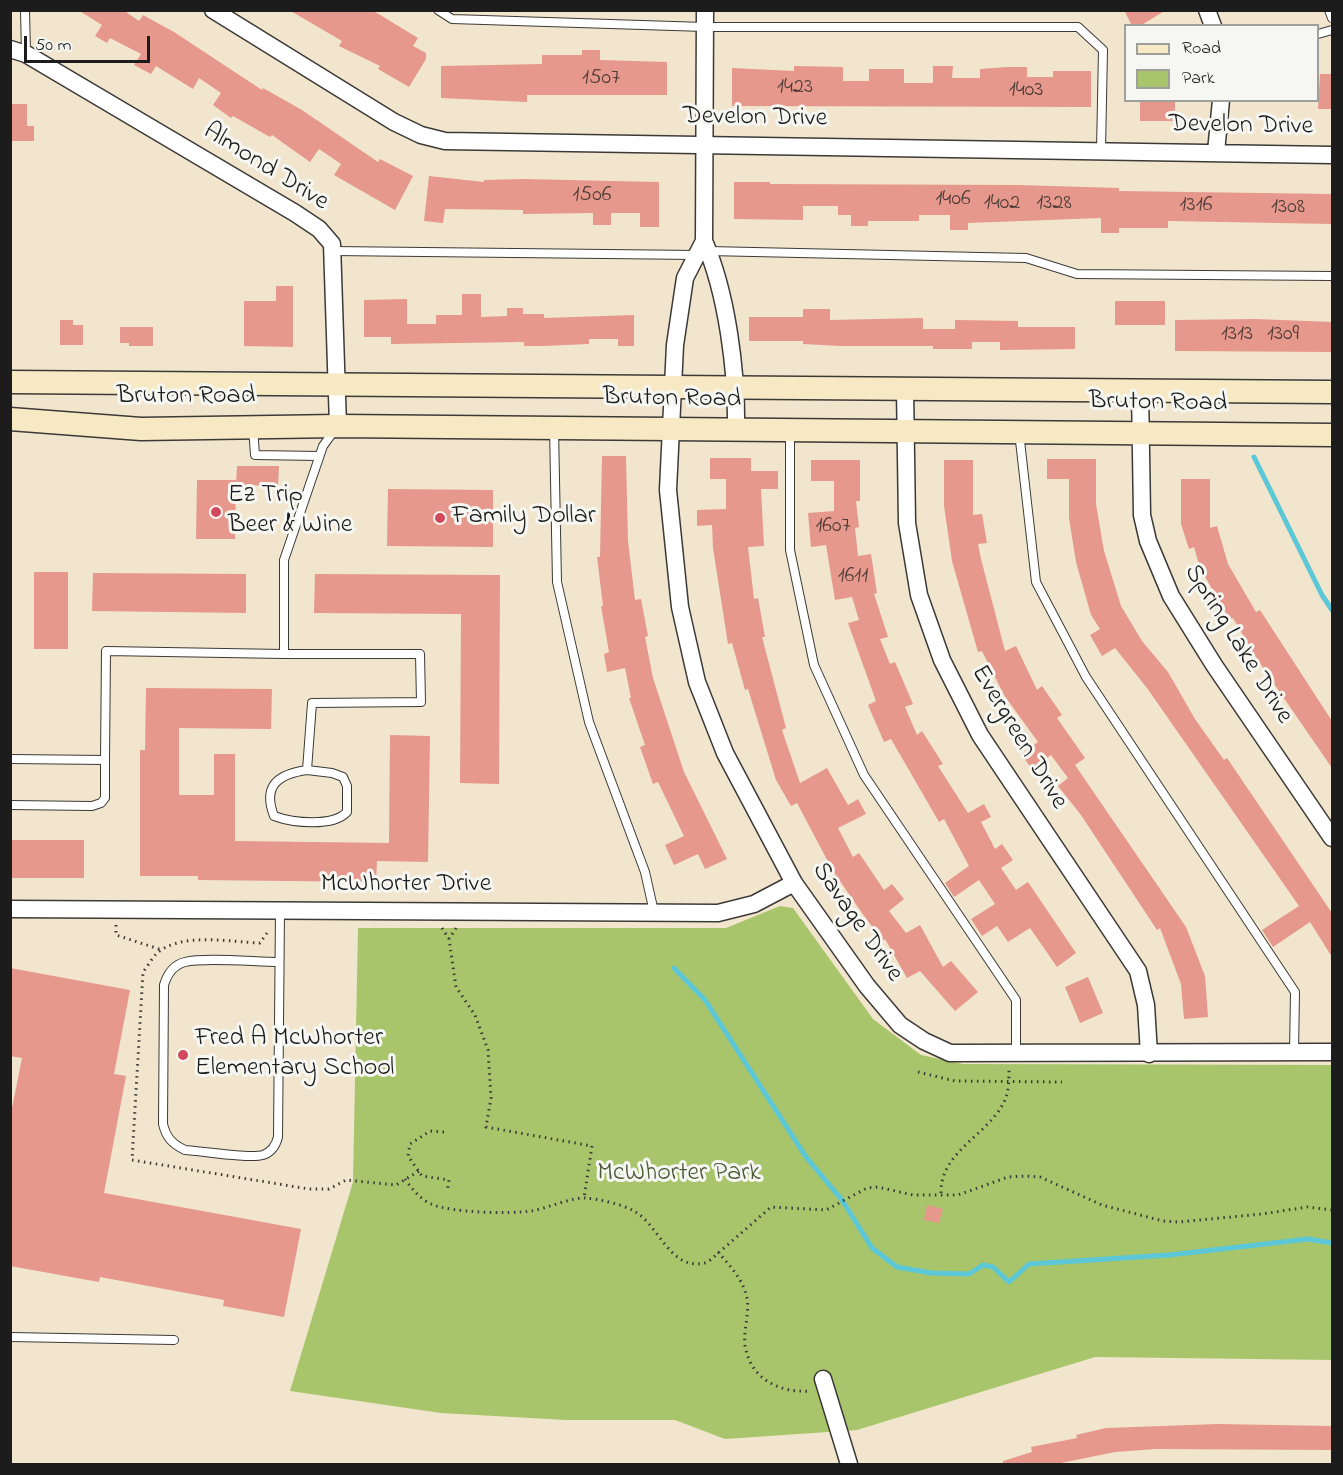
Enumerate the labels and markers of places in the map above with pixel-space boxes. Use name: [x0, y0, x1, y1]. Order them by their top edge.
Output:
place label: Ez Trip Beer & Wine: [228, 481, 352, 542]
place label: Family Dollar: [452, 502, 596, 534]
marker: Ez Trip Beer & Wine: [209, 505, 223, 519]
marker: Family Dollar: [433, 511, 447, 525]
place label: Fred A McWhorter Elementary School: [195, 1024, 394, 1086]
marker: Fred A McWhorter Elementary School: [176, 1048, 190, 1062]

